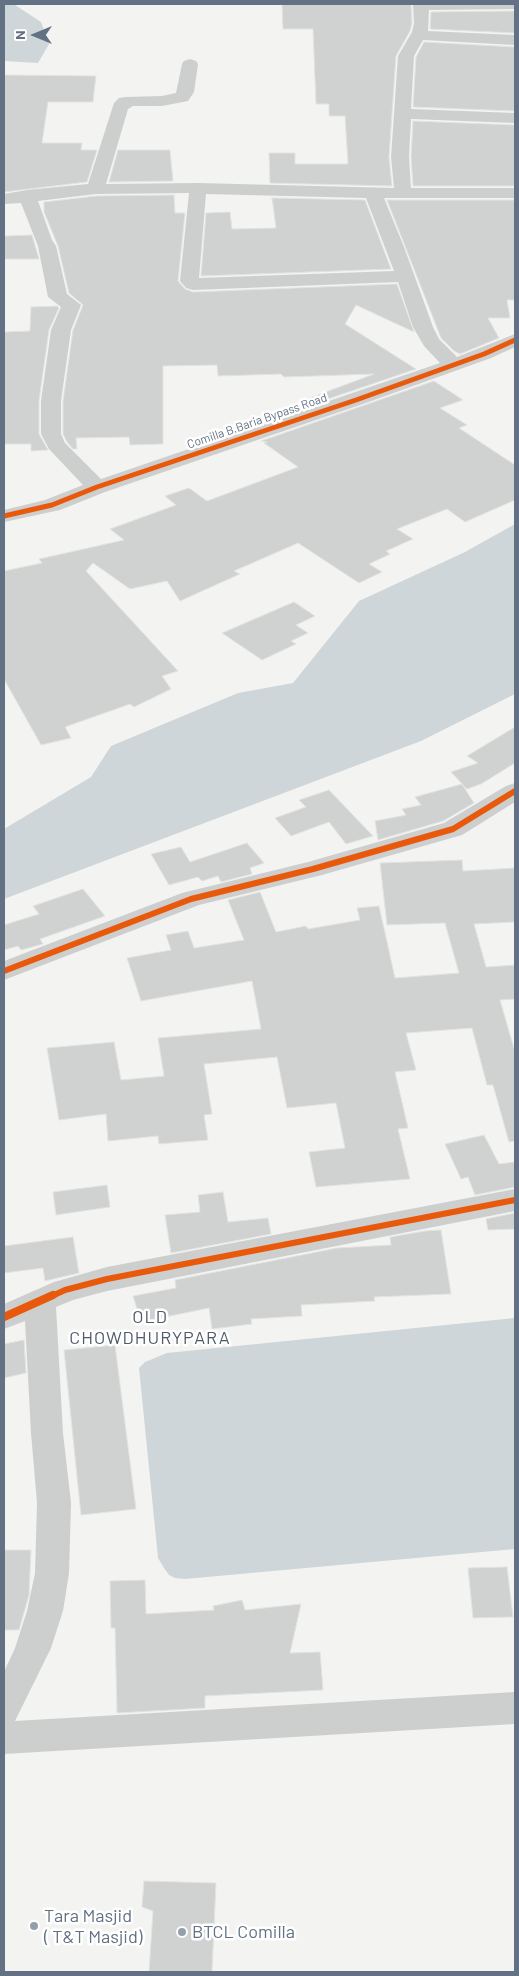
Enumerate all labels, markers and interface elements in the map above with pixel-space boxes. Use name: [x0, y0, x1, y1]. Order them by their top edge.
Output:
north arrow: [10, 10, 60, 60]
text: N: [11, 30, 28, 40]
street label: Comilla B.Baria Bypass Road: [185, 390, 329, 452]
district label: OLD CHOWDHURYPARA: [68, 1306, 232, 1348]
place label: Tara Masjid ( T&T Masjid): [44, 1905, 142, 1948]
marker: Tara Masjid ( T&T Masjid): [28, 1920, 40, 1932]
place label: BTCL Comilla: [192, 1921, 295, 1943]
marker: BTCL Comilla: [176, 1926, 188, 1938]

